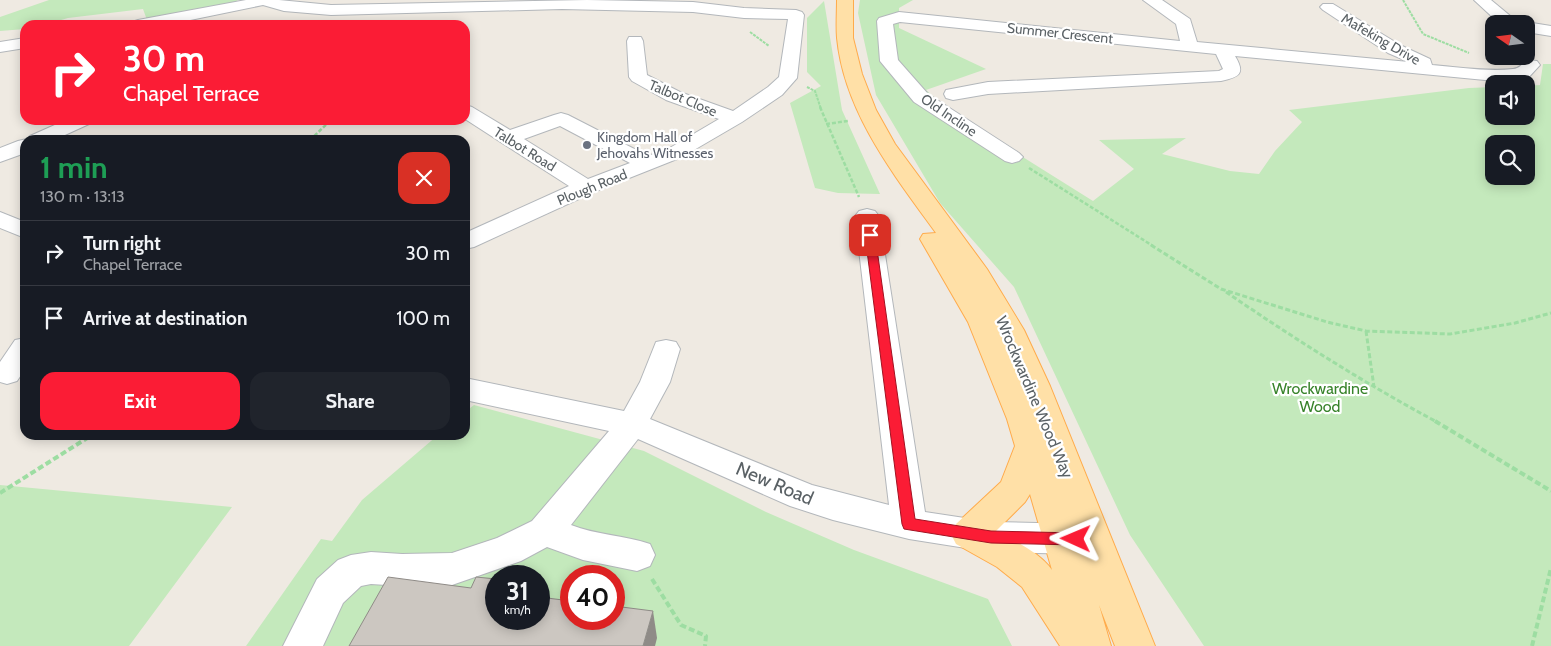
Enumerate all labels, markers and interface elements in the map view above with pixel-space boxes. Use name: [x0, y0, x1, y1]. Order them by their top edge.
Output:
street label: Mafeking Drive: [1338, 9, 1424, 69]
north arrow: [1485, 15, 1535, 65]
map controls: [1485, 15, 1535, 185]
street label: Summer Crescent: [1006, 18, 1114, 48]
text: 30 m: [123, 37, 205, 80]
icon: right: [40, 40, 105, 105]
button: sound: [1485, 75, 1535, 125]
street label: Talbot Close: [646, 76, 720, 120]
text: Chapel Terrace: [123, 80, 259, 107]
street label: Old Incline: [918, 90, 980, 140]
street label: Talbot Road: [490, 123, 560, 175]
place label: Kingdom Hall of Jehovahs Witnesses: [596, 128, 713, 162]
button: search: [1485, 135, 1535, 185]
marker: Kingdom Hall of Jehovahs Witnesses: [581, 139, 593, 151]
text: 1 min: [40, 149, 108, 186]
button: close: [398, 152, 450, 204]
street label: Plough Road: [554, 165, 630, 209]
text: 130 m · 13:13: [40, 187, 125, 206]
pin: [849, 214, 891, 256]
icon: arrive: [856, 221, 884, 249]
text: Turn right: [83, 232, 161, 255]
icon: right: [40, 239, 68, 267]
text: 30 m: [406, 242, 450, 265]
text: Chapel Terrace: [83, 255, 182, 274]
icon: arrive: [40, 304, 68, 332]
text: Arrive at destination: [83, 307, 247, 330]
text: 100 m: [396, 307, 450, 330]
street label: Wrockwardine Wood Way: [992, 313, 1077, 481]
button: Exit: [40, 372, 240, 430]
button: Share: [250, 372, 450, 430]
park label: Wrockwardine Wood: [1272, 379, 1368, 416]
street label: New Road: [733, 457, 817, 510]
position arrow: [1049, 512, 1101, 564]
speed limit sign: 40: [560, 565, 625, 630]
text: 31: [506, 576, 529, 606]
text: km/h: [504, 602, 531, 617]

